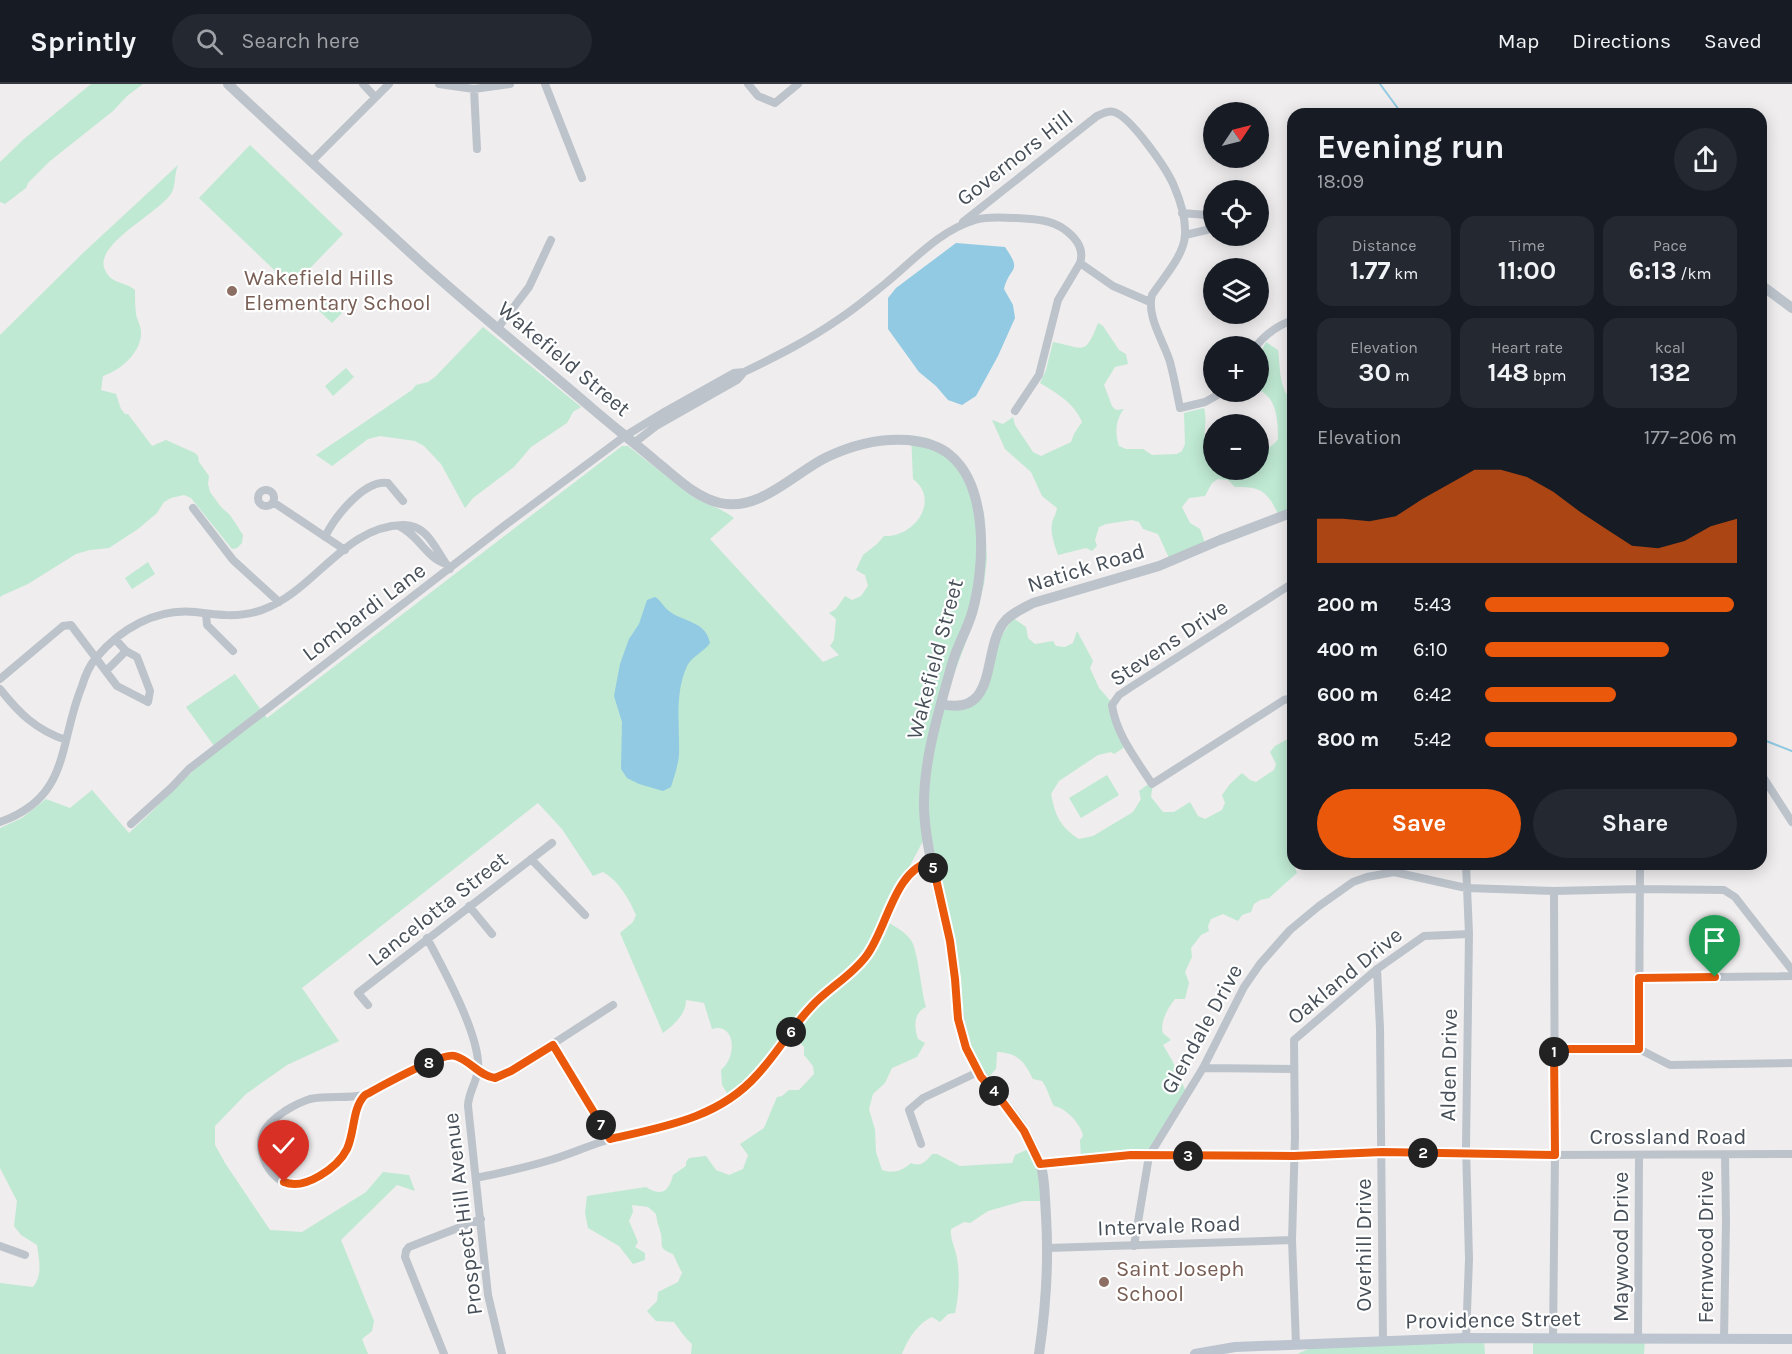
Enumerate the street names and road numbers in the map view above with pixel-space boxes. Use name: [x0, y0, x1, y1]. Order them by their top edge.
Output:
street label: Governors Hill: [952, 105, 1078, 211]
street label: Wakefield Street: [492, 296, 636, 422]
street label: Natick Road: [1024, 538, 1148, 598]
street label: Lombardi Lane: [297, 557, 431, 667]
street label: Wakefield Street: [901, 576, 969, 742]
street label: Stevens Drive: [1105, 594, 1233, 692]
street label: Lancelotta Street: [363, 846, 513, 972]
street label: Oakland Drive: [1282, 922, 1408, 1030]
street label: Glendale Drive: [1156, 960, 1248, 1098]
street label: Alden Drive: [1435, 1008, 1463, 1122]
street label: Prospect Hill Avenue: [438, 1111, 488, 1317]
street label: Crossland Road: [1589, 1124, 1747, 1150]
street label: Fernwood Drive: [1693, 1170, 1719, 1324]
street label: Maywood Drive: [1608, 1172, 1634, 1322]
street label: Overhill Drive: [1351, 1178, 1377, 1312]
street label: Intervale Road: [1097, 1211, 1241, 1241]
street label: Providence Street: [1405, 1305, 1581, 1335]

